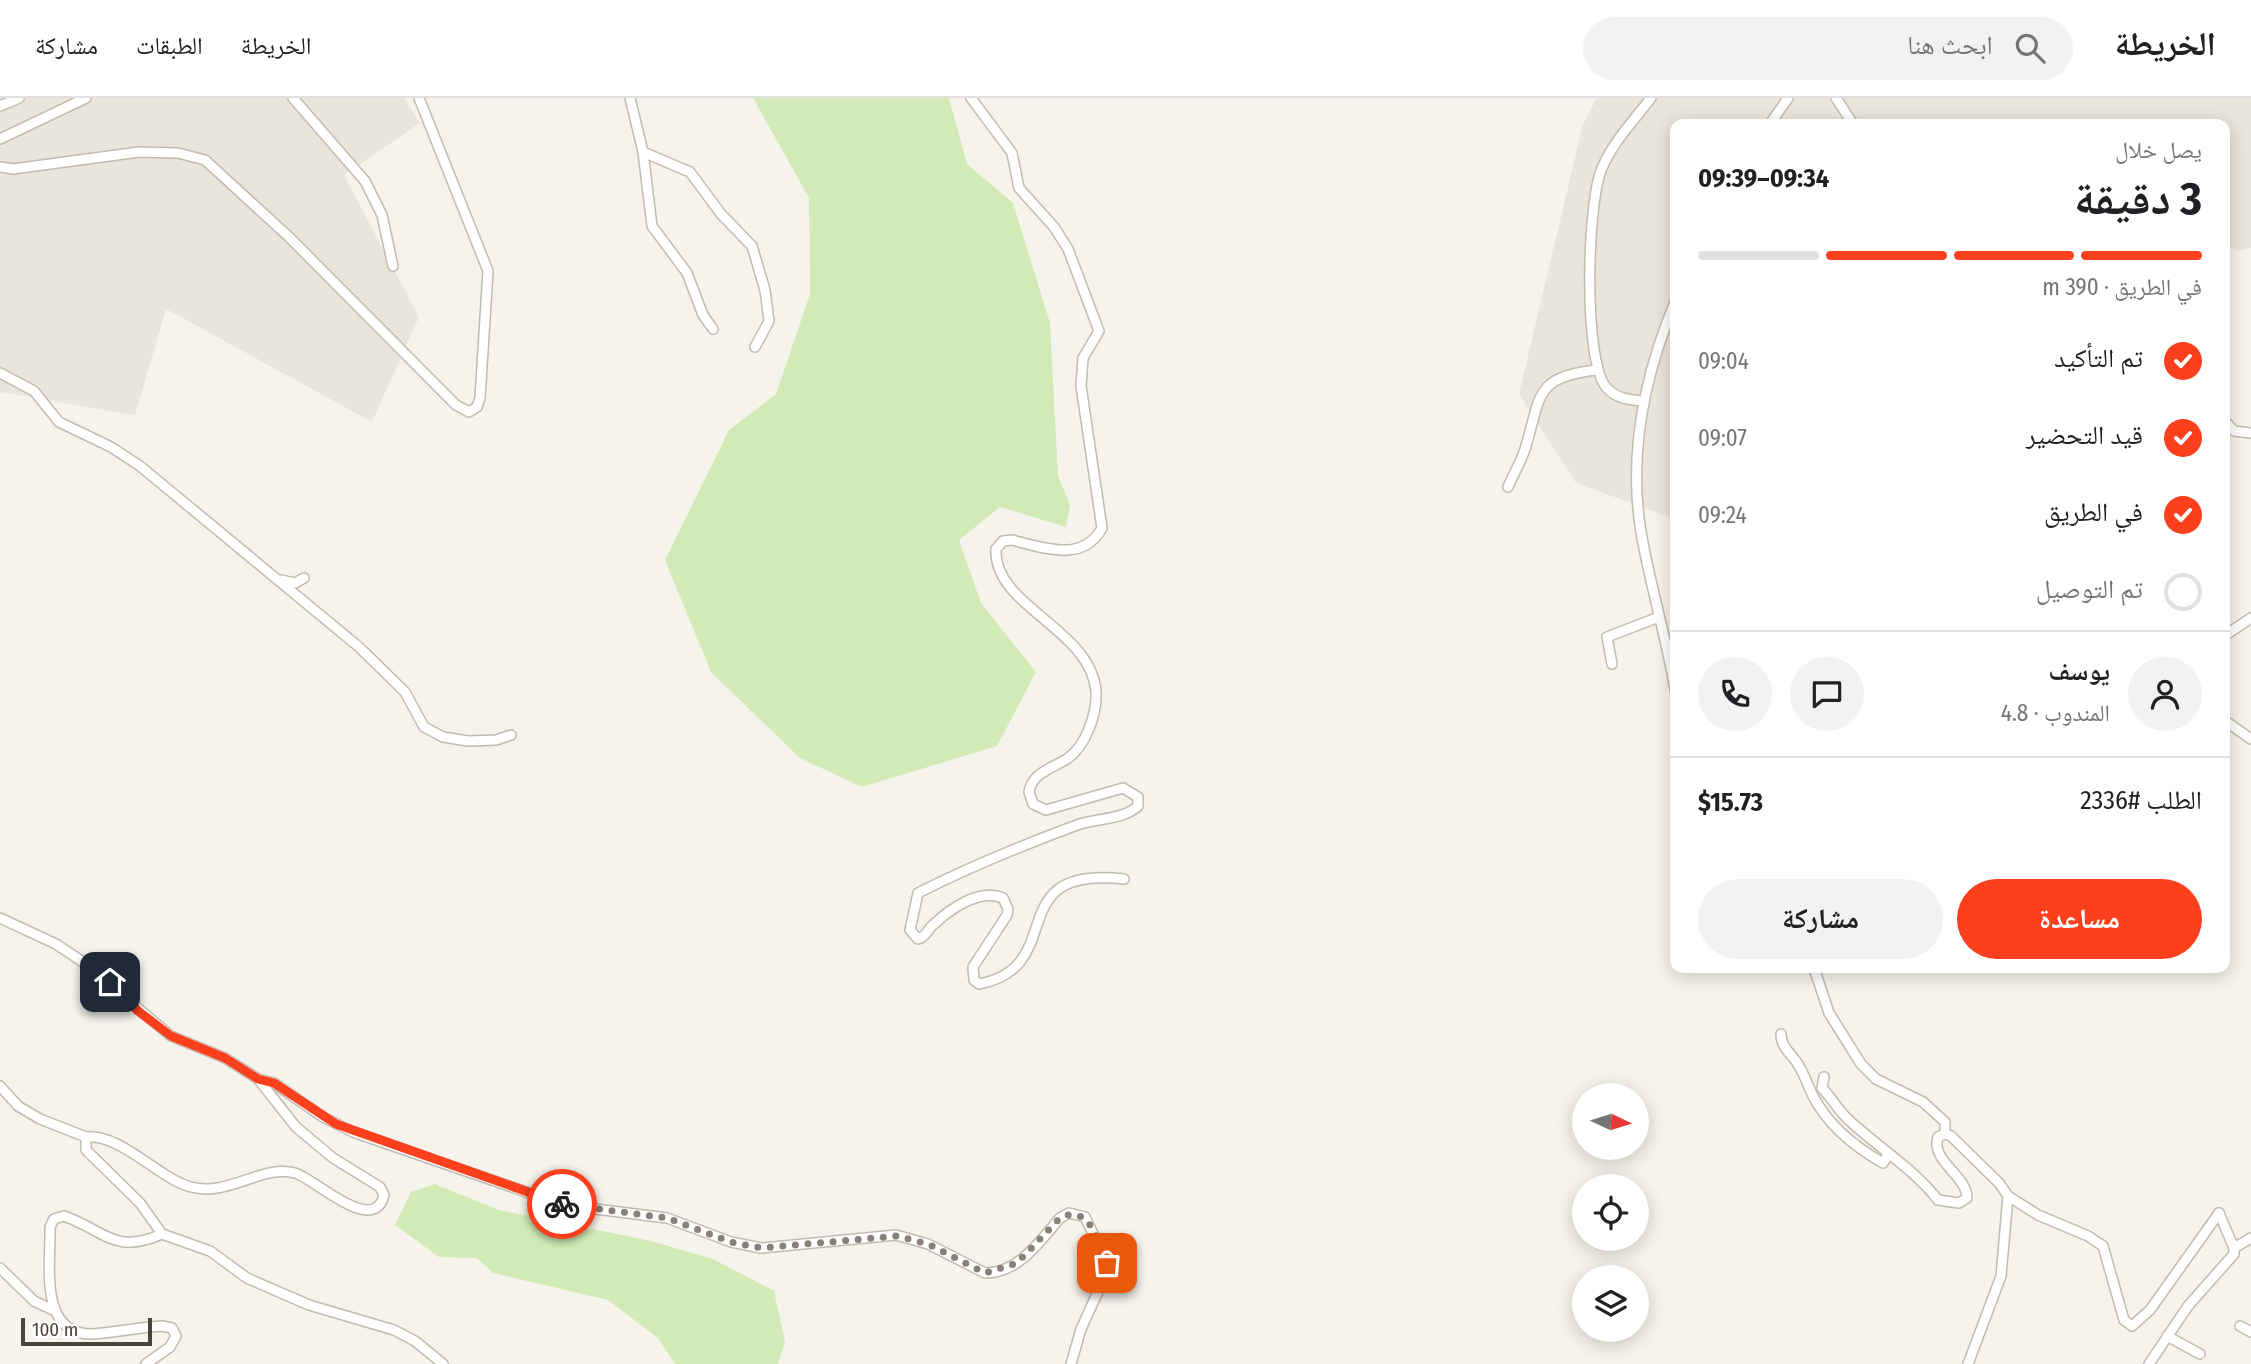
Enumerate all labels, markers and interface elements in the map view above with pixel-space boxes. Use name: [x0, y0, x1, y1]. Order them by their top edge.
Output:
search box: [1583, 17, 2073, 80]
text: الخريطة: [2115, 24, 2216, 64]
icon: search: [2011, 29, 2049, 67]
text: ابحث هنا: [1907, 30, 1993, 61]
text: مشاركة: [35, 32, 98, 60]
text: الطبقات: [136, 32, 203, 60]
text: الخريطة: [241, 32, 311, 60]
text: يصل خلال: [2115, 136, 2202, 164]
text: 09:34–09:39: [1698, 163, 1829, 194]
text: 3 دقيقة: [2074, 171, 2202, 226]
text: في الطريق · 390 m: [2042, 273, 2202, 301]
icon: check: [2164, 342, 2202, 380]
text: تم التأكيد: [2054, 343, 2143, 374]
text: 09:04: [1698, 347, 1749, 375]
icon: check: [2164, 419, 2202, 457]
text: قيد التحضير: [2026, 420, 2143, 451]
text: 09:07: [1698, 424, 1747, 452]
icon: check: [2164, 496, 2202, 534]
text: في الطريق: [2044, 497, 2143, 528]
text: 09:24: [1698, 501, 1747, 529]
text: تم التوصيل: [2036, 574, 2143, 605]
text: يوسف: [2049, 656, 2110, 687]
button: phone: [1698, 657, 1772, 731]
button: chat: [1790, 657, 1864, 731]
button: person: [2128, 657, 2202, 731]
text: المندوب · 4.8: [2001, 699, 2110, 727]
text: الطلب #2336: [2080, 785, 2202, 816]
text: $15.73: [1698, 787, 1763, 818]
button: مشاركة: [1698, 879, 1943, 959]
button: مساعدة: [1957, 879, 2202, 959]
pin: [80, 952, 140, 1012]
icon: home: [91, 963, 129, 1001]
north arrow: [1572, 1083, 1648, 1160]
map controls: [1572, 1083, 1649, 1342]
courier: [527, 1169, 597, 1239]
button: locate: [1572, 1174, 1649, 1251]
icon: bike: [543, 1185, 581, 1223]
pin: [1077, 1233, 1137, 1293]
icon: bag: [1088, 1244, 1126, 1282]
button: layers: [1572, 1265, 1649, 1342]
scale bar: [21, 1315, 152, 1347]
text: 100 m: [32, 1318, 78, 1341]

